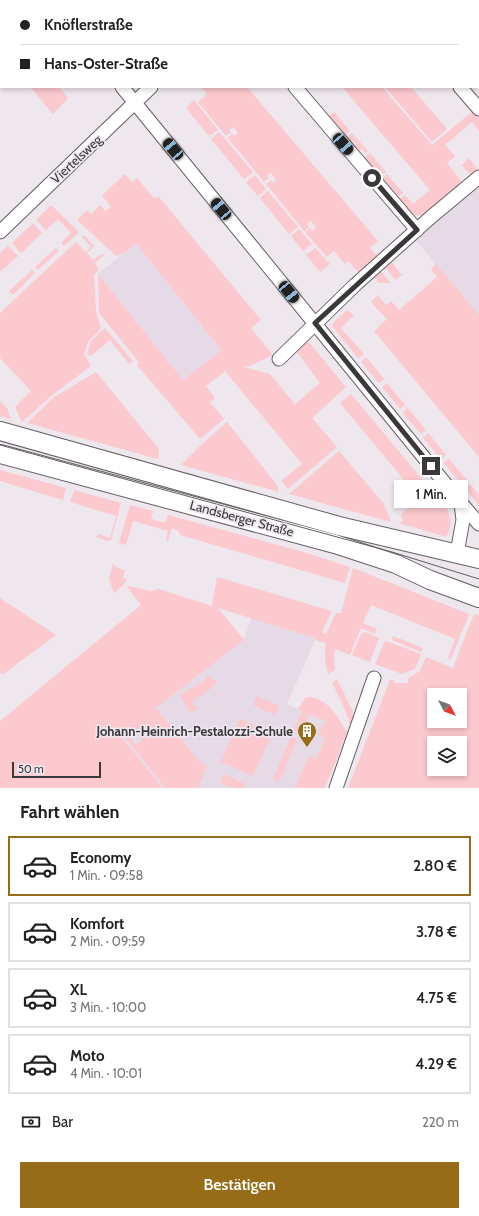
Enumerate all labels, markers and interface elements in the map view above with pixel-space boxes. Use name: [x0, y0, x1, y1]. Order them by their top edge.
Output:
text: Knöflerstraße: [44, 16, 133, 34]
text: Hans-Oster-Straße: [44, 55, 168, 73]
street label: Viertelsweg: [47, 131, 105, 187]
car: [331, 131, 355, 157]
car: [161, 136, 185, 162]
route start: [363, 169, 381, 187]
car: [209, 196, 233, 222]
car: [277, 279, 301, 305]
route end: [422, 457, 440, 475]
callout: 1 Min.: [394, 480, 468, 508]
text: 1 Min.: [415, 486, 447, 502]
street label: Landsberger Straße: [188, 496, 296, 540]
north arrow: [427, 688, 467, 728]
map controls: [427, 688, 467, 776]
building icon: Johann-Heinrich-Pestalozzi-Schule: [296, 720, 318, 748]
place label: Johann-Heinrich-Pestalozzi-Schule: [95, 723, 293, 739]
button: layers: [427, 736, 467, 776]
scale bar: [12, 760, 101, 779]
text: 50 m: [18, 762, 44, 776]
text: Fahrt wählen: [20, 801, 120, 823]
icon: car: [22, 848, 58, 884]
text: Economy: [70, 849, 131, 867]
text: 2.80 €: [413, 857, 457, 875]
text: 1 Min. · 09:58: [70, 867, 143, 883]
icon: car: [22, 914, 58, 950]
text: Komfort: [70, 915, 124, 933]
text: 3.78 €: [416, 923, 457, 941]
text: 2 Min. · 09:59: [70, 933, 145, 949]
icon: car: [22, 980, 58, 1016]
text: XL: [70, 981, 87, 999]
text: 4.75 €: [416, 989, 457, 1007]
text: 3 Min. · 10:00: [70, 999, 146, 1015]
icon: car: [22, 1046, 58, 1082]
text: Moto: [70, 1047, 104, 1065]
text: 4.29 €: [415, 1055, 457, 1073]
text: 4 Min. · 10:01: [70, 1065, 142, 1081]
icon: cash: [20, 1111, 42, 1133]
text: Bar: [52, 1113, 73, 1131]
text: 220 m: [422, 1114, 459, 1130]
button: Bestätigen: [20, 1162, 459, 1208]

